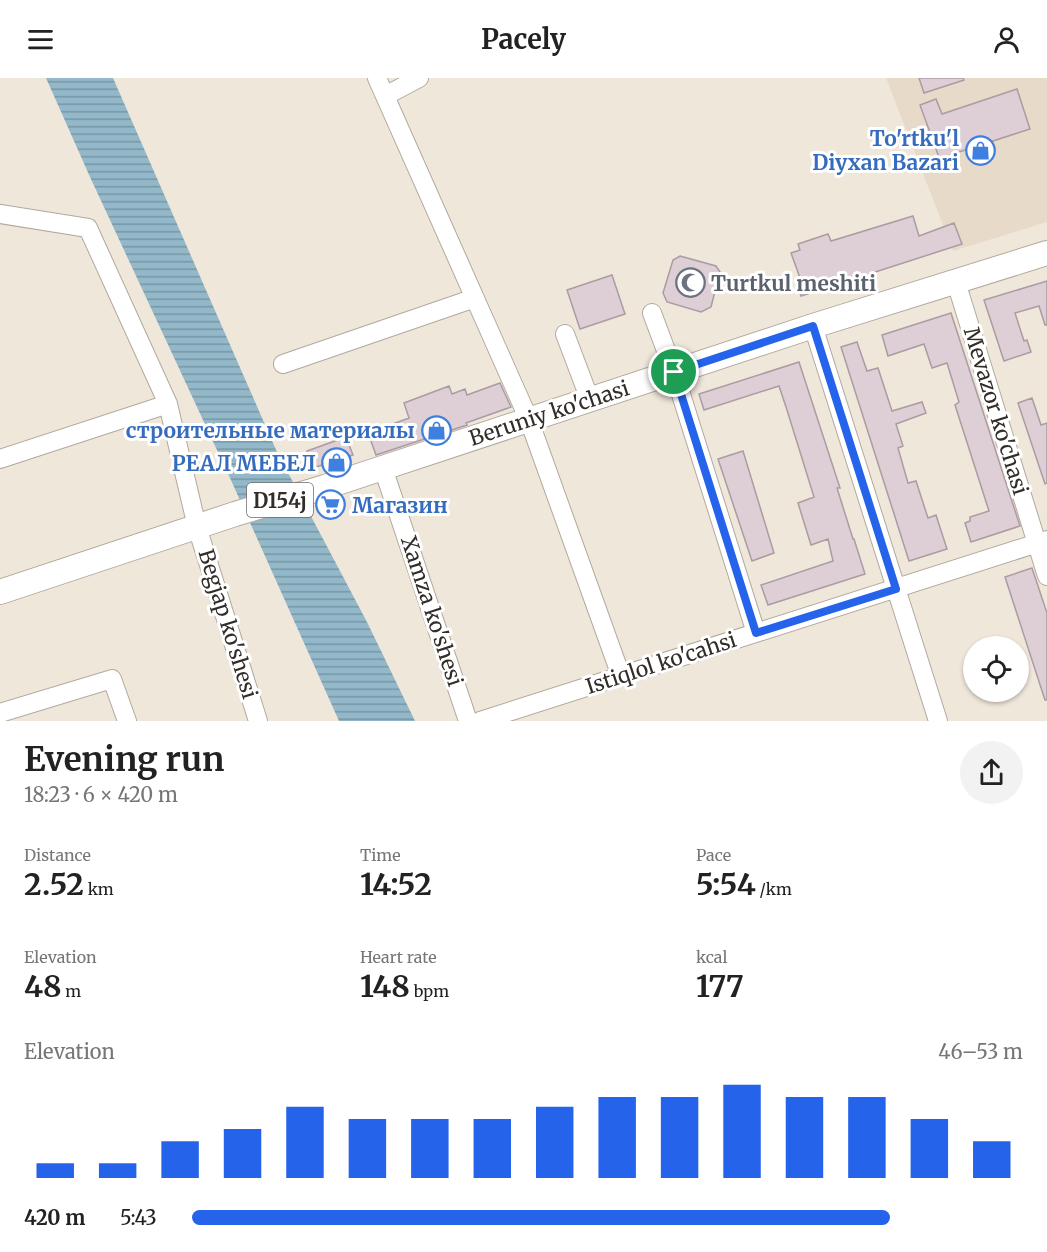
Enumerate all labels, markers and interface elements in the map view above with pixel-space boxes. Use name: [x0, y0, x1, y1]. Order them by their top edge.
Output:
text: Pacely: [481, 22, 566, 56]
icon: menu: [24, 23, 57, 56]
icon: person: [990, 23, 1023, 56]
place label: To'rtku'l Diyxan Bazari: [812, 125, 959, 176]
shop icon: To'rtku'l Diyxan Bazari: [964, 134, 996, 166]
mosque icon: Turtkul meshiti: [674, 267, 706, 299]
place label: Turtkul meshiti: [711, 270, 876, 297]
street label: Mevazor ko'chasi: [958, 324, 1034, 498]
pin: [648, 346, 699, 397]
icon: arrive: [657, 355, 690, 388]
street label: Beruniy ko'chasi: [465, 374, 633, 452]
shop icon: строительные материалы: [420, 414, 452, 446]
place label: строительные материалы: [126, 417, 415, 444]
shop icon: РЕАЛ МЕБЕЛ: [321, 447, 353, 479]
place label: РЕАЛ МЕБЕЛ: [172, 450, 316, 477]
road number: D154j: [247, 483, 313, 517]
supermarket icon: Магазин: [315, 489, 347, 521]
place label: Магазин: [352, 492, 448, 519]
street label: Xamza ko'shesi: [395, 533, 469, 690]
street label: Begjap ko'shesi: [192, 546, 264, 702]
street label: Istiqlol ko'cahsi: [582, 626, 740, 700]
map controls: [963, 636, 1029, 702]
button: locate: [963, 636, 1029, 702]
text: Evening run: [24, 739, 224, 780]
button: share: [960, 741, 1023, 804]
text: 18:23 · 6 × 420 m: [24, 782, 178, 807]
text: Distance: [24, 845, 91, 865]
text: Time: [360, 845, 401, 865]
text: Pace: [696, 845, 731, 865]
text: 2.52: [24, 865, 84, 903]
text: 14:52: [360, 865, 432, 903]
text: 5:54: [696, 865, 756, 903]
text: km: [84, 879, 114, 899]
text: /km: [756, 879, 792, 899]
text: Elevation: [24, 947, 97, 967]
text: Heart rate: [360, 947, 437, 967]
text: kcal: [696, 947, 727, 967]
text: 48: [24, 967, 62, 1005]
text: 148: [360, 967, 410, 1005]
text: 177: [696, 967, 744, 1005]
text: m: [62, 981, 81, 1001]
text: bpm: [410, 981, 449, 1001]
text: Elevation: [24, 1039, 115, 1064]
text: 46–53 m: [938, 1039, 1023, 1064]
text: 420 m: [24, 1205, 85, 1230]
text: 5:43: [120, 1205, 157, 1230]

